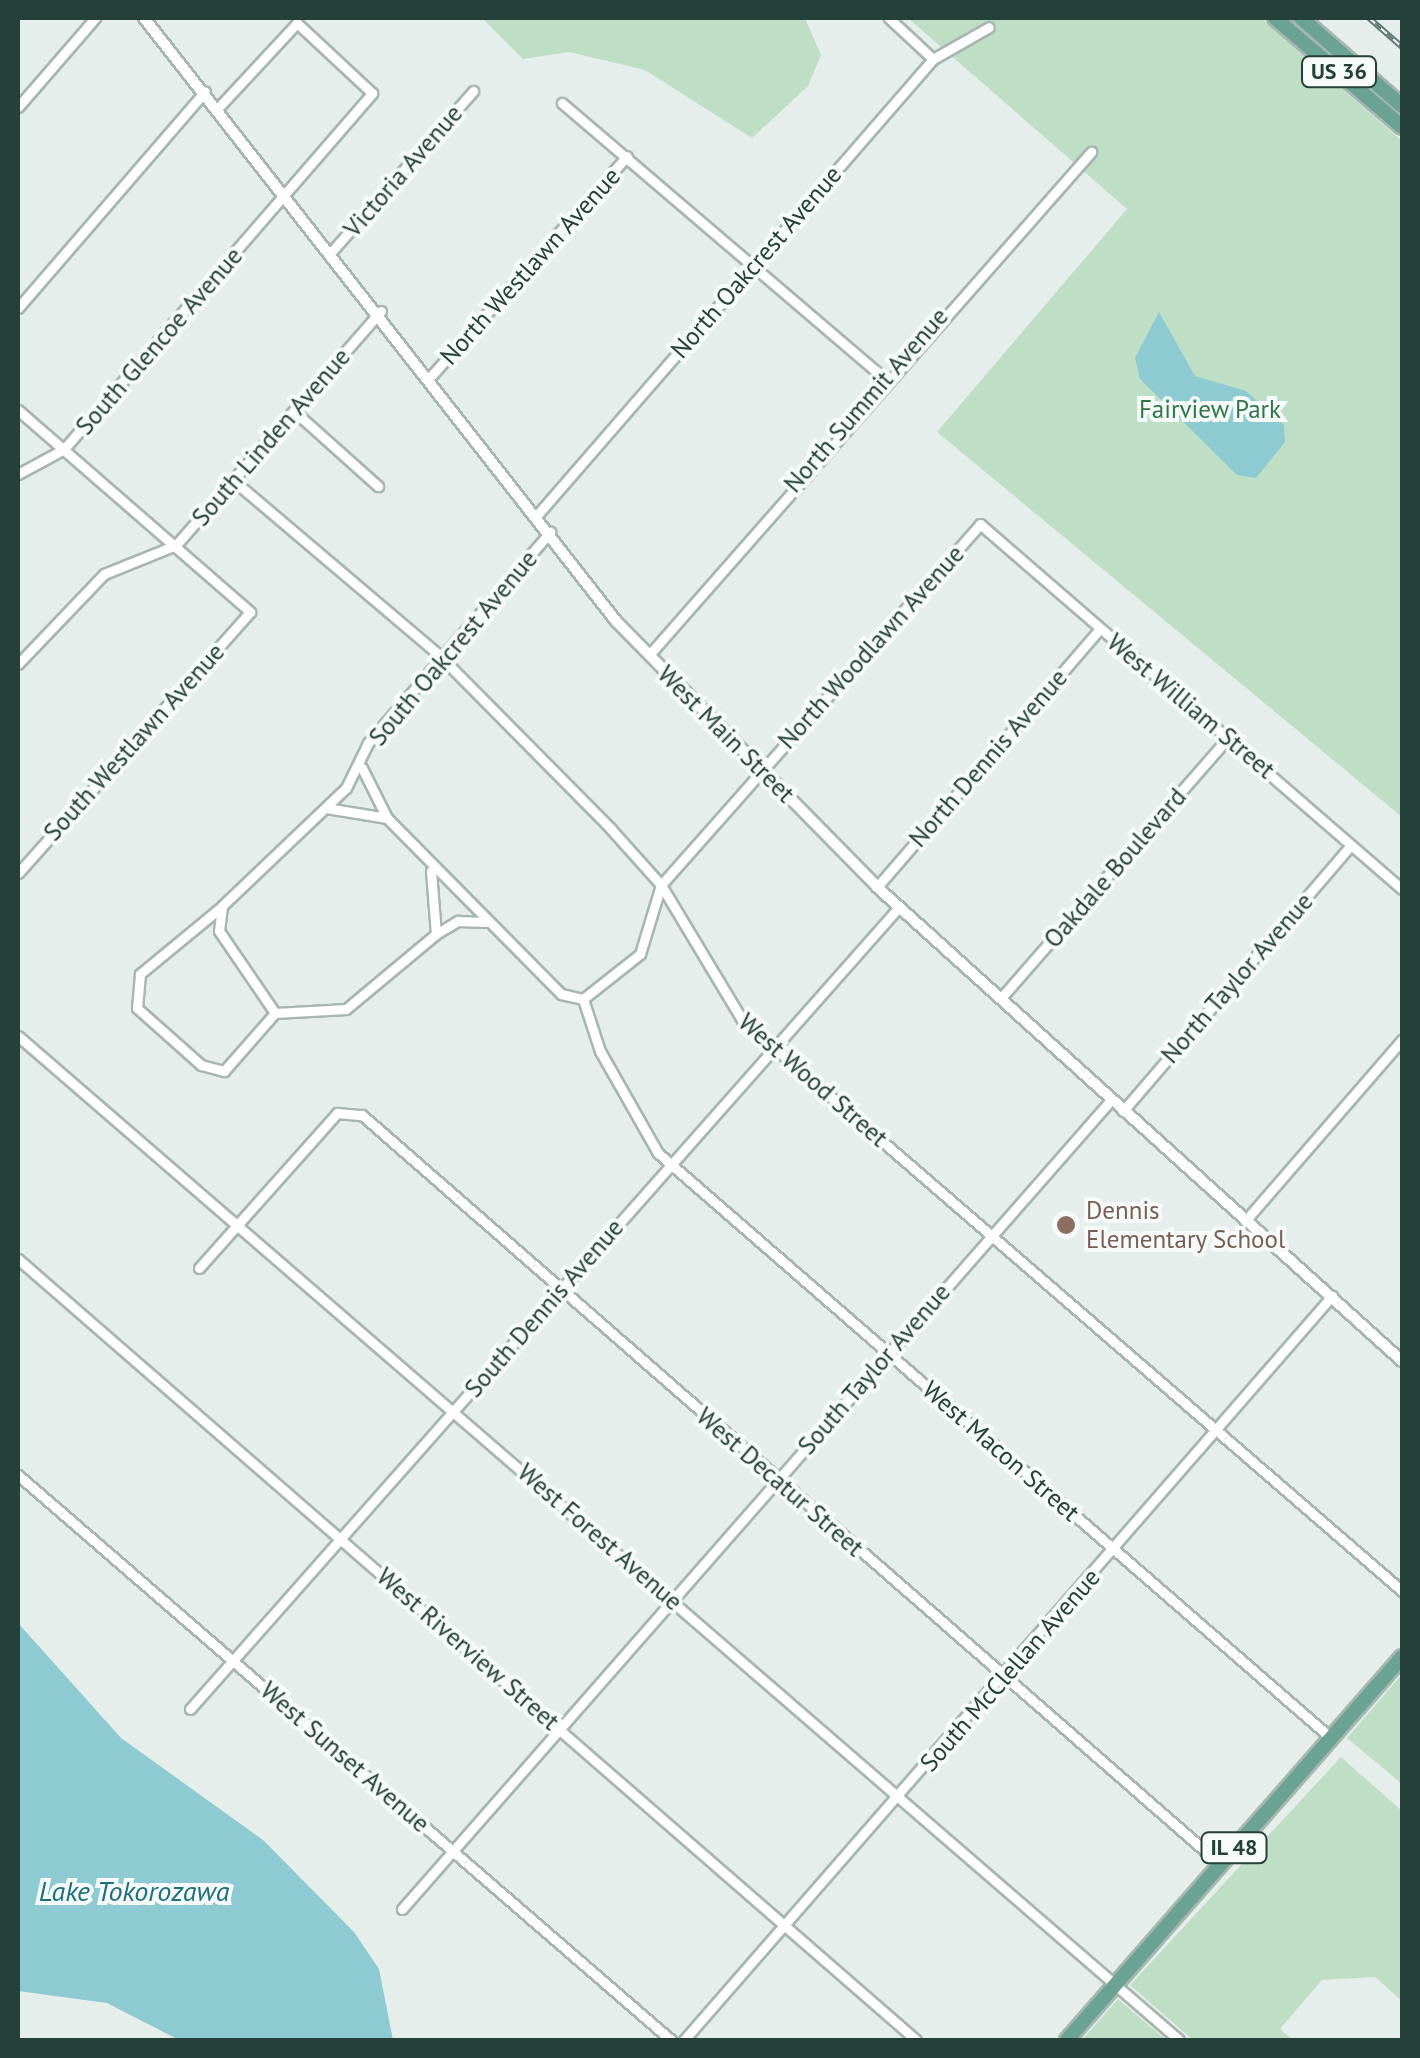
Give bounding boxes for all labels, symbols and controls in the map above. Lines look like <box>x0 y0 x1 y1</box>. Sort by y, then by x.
road number: US 36 <box>1299 55 1379 89</box>
street label: Victoria Avenue <box>337 98 469 244</box>
street label: North Oakcrest Avenue <box>664 159 848 365</box>
street label: North Westlawn Avenue <box>433 161 627 371</box>
street label: South Glencoe Avenue <box>69 241 249 441</box>
street label: North Summit Avenue <box>777 301 955 499</box>
street label: South Linden Avenue <box>185 342 357 532</box>
park label: Fairview Park <box>1139 394 1281 424</box>
street label: North Woodlawn Avenue <box>771 539 971 755</box>
street label: South Oakcrest Avenue <box>362 544 544 752</box>
street label: West William Street <box>1101 627 1281 785</box>
street label: South Westlawn Avenue <box>37 637 231 847</box>
street label: West Main Street <box>651 659 801 809</box>
street label: North Dennis Avenue <box>902 663 1074 853</box>
street label: Oakdale Boulevard <box>1038 782 1192 954</box>
street label: North Taylor Avenue <box>1154 886 1320 1070</box>
street label: West Wood Street <box>732 1007 894 1153</box>
place label: Dennis Elementary School <box>1086 1196 1286 1255</box>
street label: South Dennis Avenue <box>458 1212 630 1404</box>
marker: Dennis Elementary School <box>1055 1214 1077 1236</box>
street label: South Taylor Avenue <box>791 1277 957 1461</box>
street label: West Macon Street <box>916 1375 1086 1527</box>
street label: West Decatur Street <box>690 1401 870 1563</box>
street label: West Forest Avenue <box>511 1457 689 1617</box>
street label: West Riverview Street <box>370 1561 566 1737</box>
street label: South McClellan Avenue <box>913 1562 1107 1778</box>
street label: West Sunset Avenue <box>254 1675 436 1839</box>
road number: IL 48 <box>1199 1831 1269 1865</box>
water label: Lake Tokorozawa <box>38 1874 230 1908</box>

